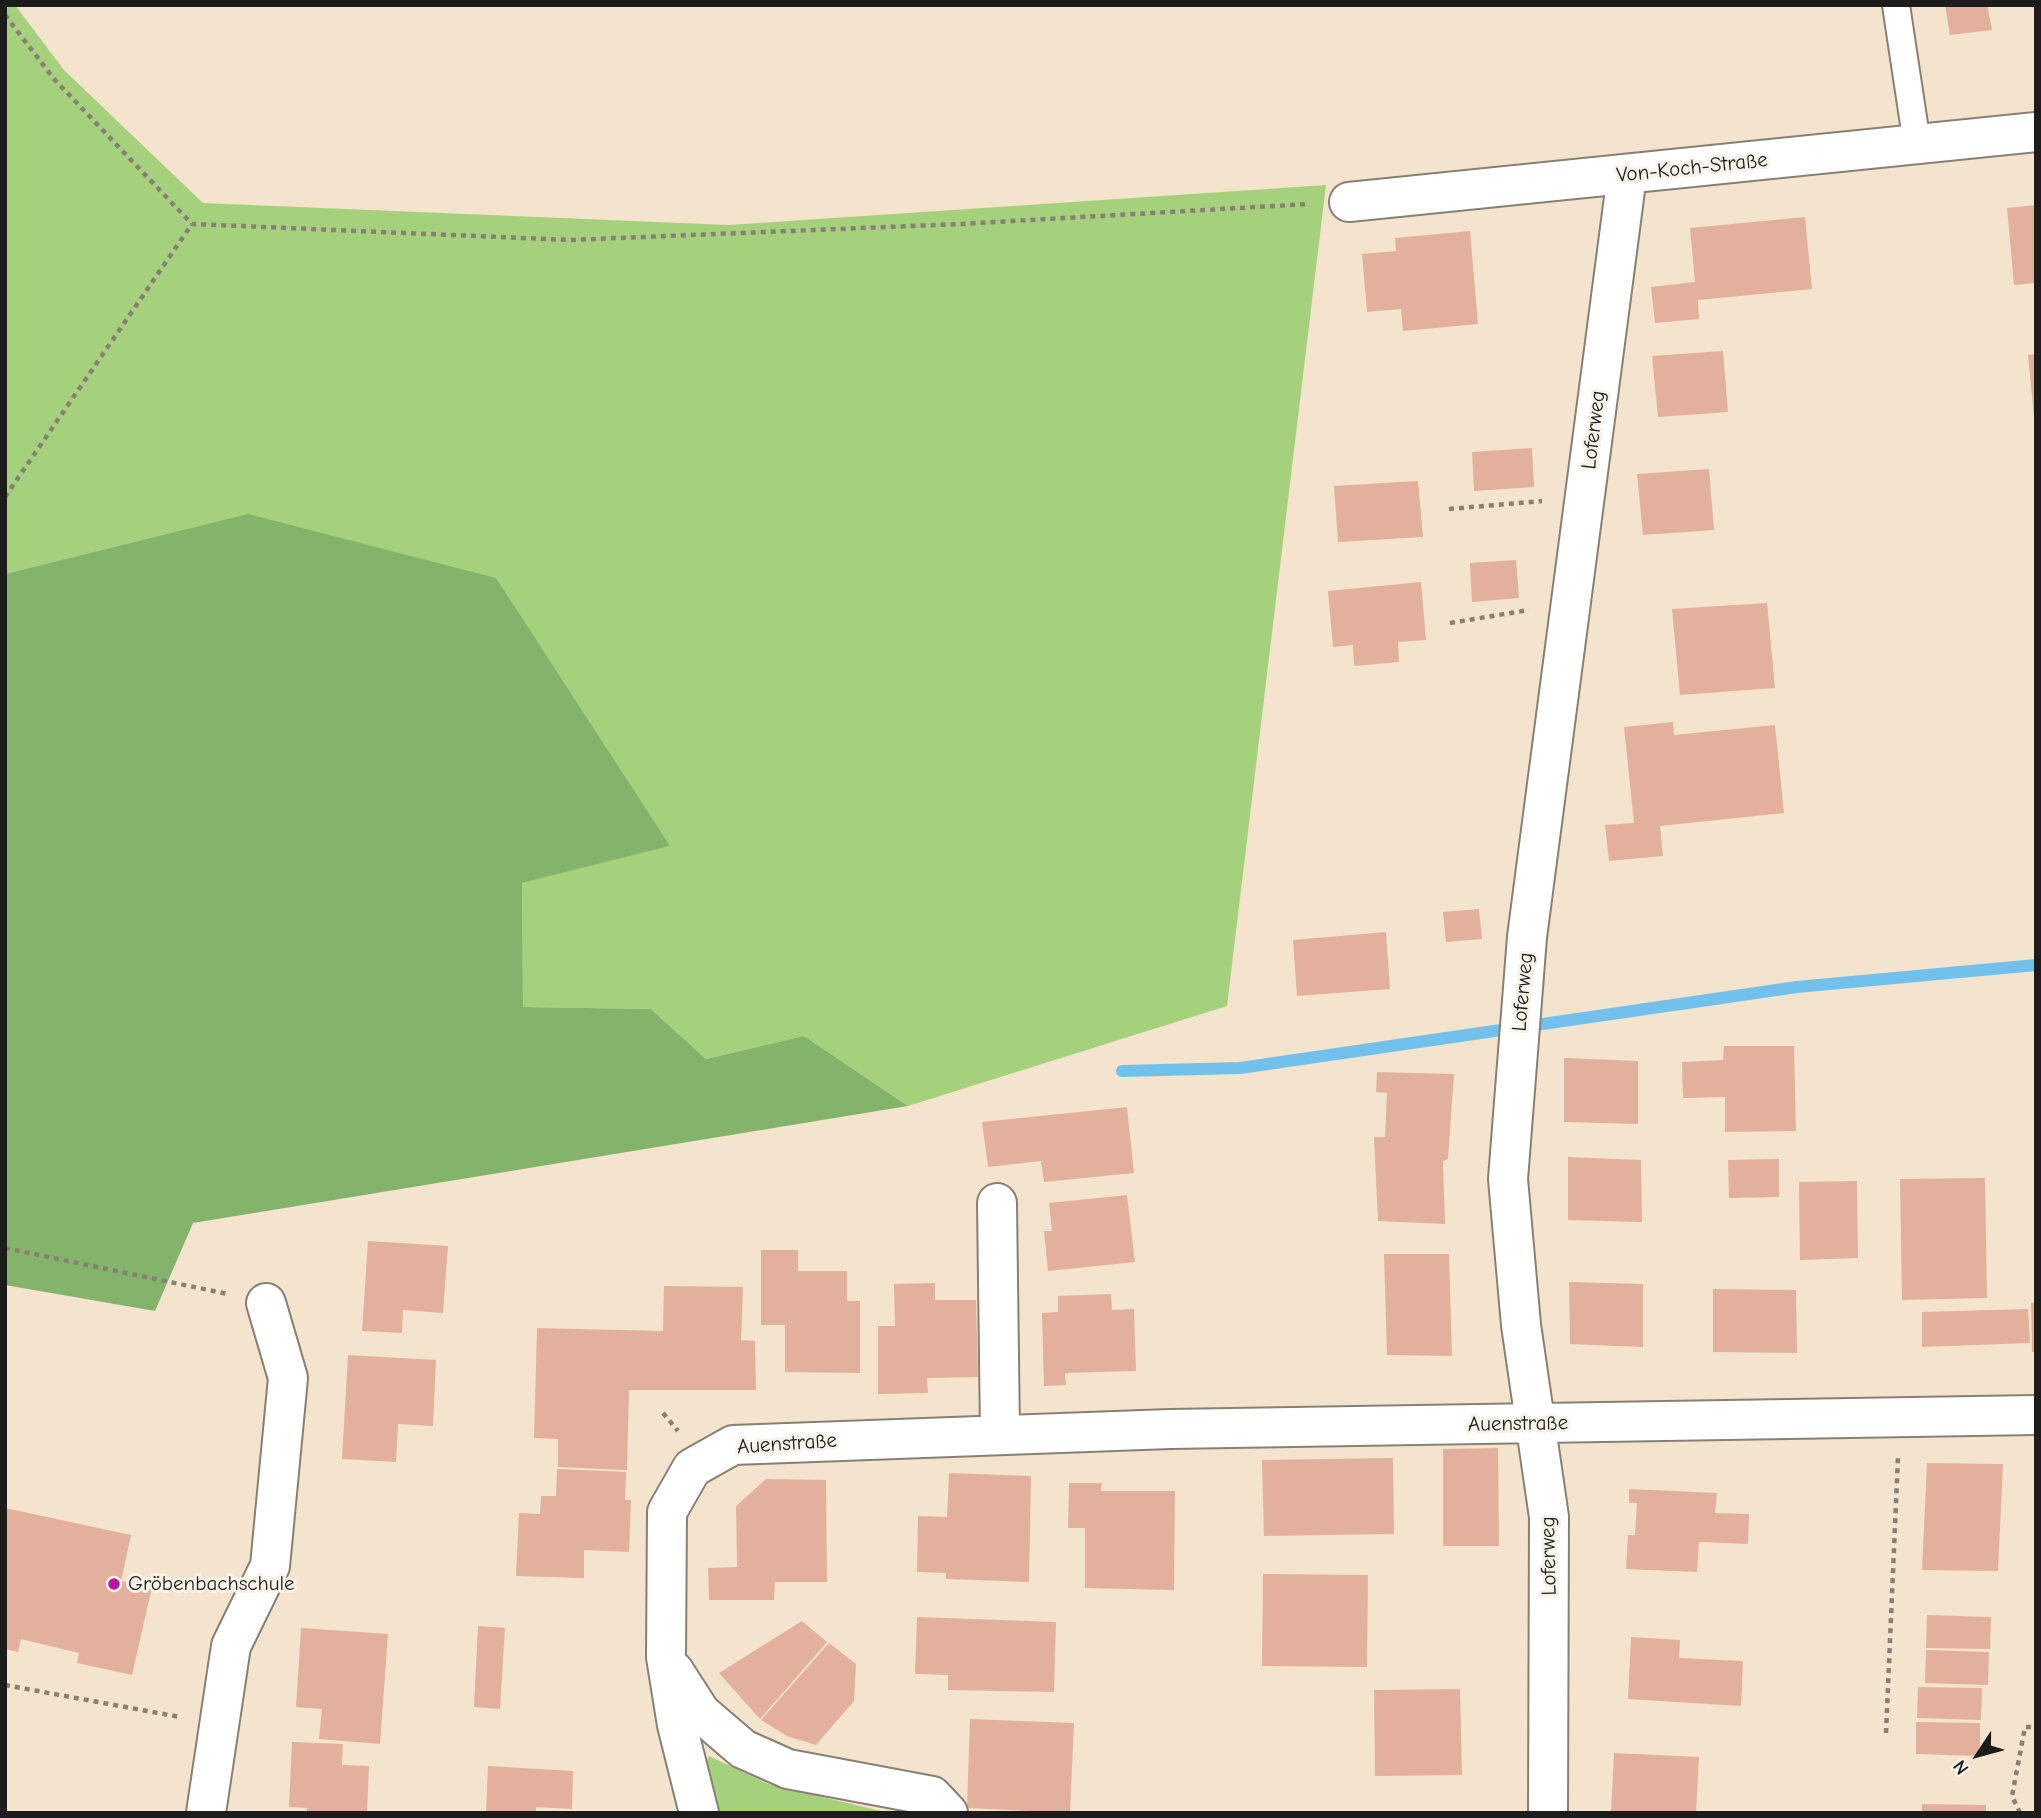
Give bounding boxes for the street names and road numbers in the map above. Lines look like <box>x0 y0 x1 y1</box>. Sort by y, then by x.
street label: Von-Koch-Straße <box>1615 148 1769 188</box>
street label: Loferweg <box>1577 389 1611 471</box>
street label: Loferweg <box>1507 951 1539 1033</box>
street label: Auenstraße <box>1468 1411 1568 1437</box>
street label: Auenstraße <box>736 1428 838 1460</box>
street label: Loferweg <box>1536 1516 1562 1596</box>

